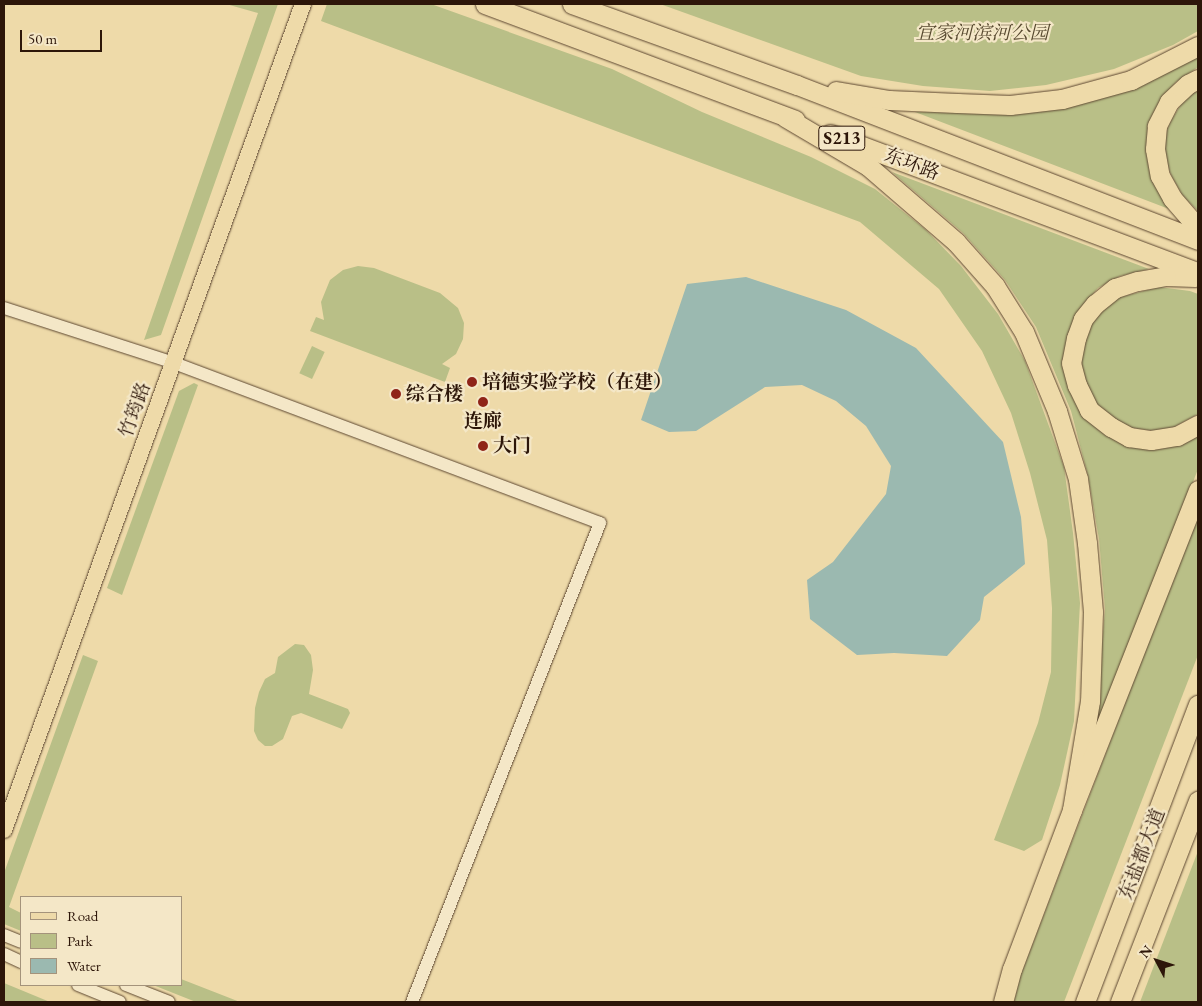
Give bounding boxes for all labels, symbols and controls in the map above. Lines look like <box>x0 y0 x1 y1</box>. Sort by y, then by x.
scale bar <box>22 20 105 52</box>
park label: 宜家河滨河公园 <box>916 22 1048 44</box>
text: 50 m <box>28 29 57 48</box>
road number: S213 <box>818 122 866 154</box>
street label: 东环路 <box>881 143 943 185</box>
place label: 培德实验学校（在建） <box>482 371 672 393</box>
marker: 培德实验学校（在建） <box>466 376 478 388</box>
street label: 竹筠路 <box>115 379 155 441</box>
place label: 综合楼 <box>406 383 463 405</box>
marker: 综合楼 <box>390 388 402 400</box>
marker: 连廊 <box>477 396 489 408</box>
place label: 连廊 <box>464 410 502 432</box>
place label: 大门 <box>493 435 531 457</box>
marker: 大门 <box>477 440 489 452</box>
street label: 东盐都大道 <box>1114 806 1170 902</box>
legend <box>20 896 182 986</box>
text: Road <box>67 906 98 925</box>
text: Park <box>67 931 93 950</box>
north arrow <box>1132 936 1182 986</box>
text: N <box>1135 941 1156 961</box>
text: Water <box>67 956 101 975</box>

